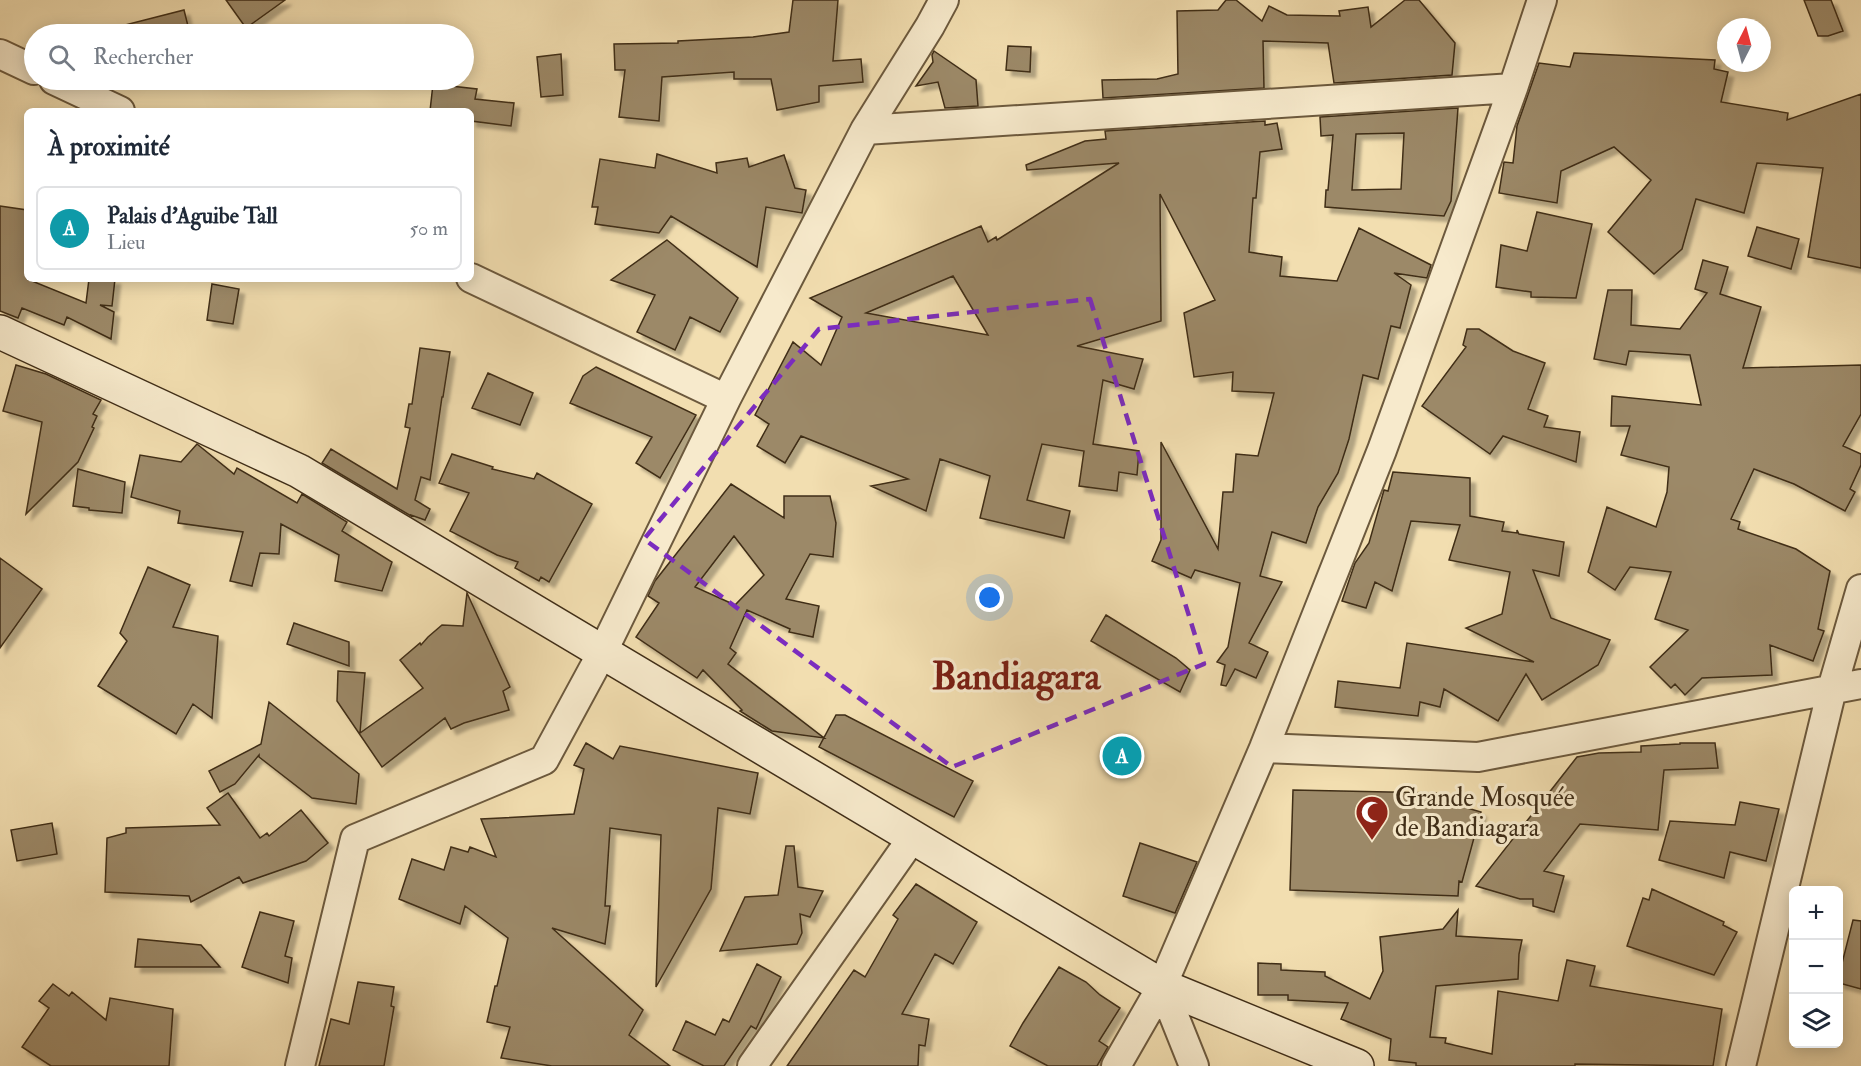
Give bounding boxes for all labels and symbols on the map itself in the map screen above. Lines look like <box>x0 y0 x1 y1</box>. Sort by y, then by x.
north arrow <box>1717 18 1771 72</box>
your location <box>975 583 1004 612</box>
district label: Bandiagara <box>932 653 1102 701</box>
pin: A <box>1102 734 1142 778</box>
place label: Grande Mosquée de Bandiagara <box>1395 782 1575 844</box>
mosque icon: Grande Mosquée de Bandiagara <box>1354 794 1390 841</box>

